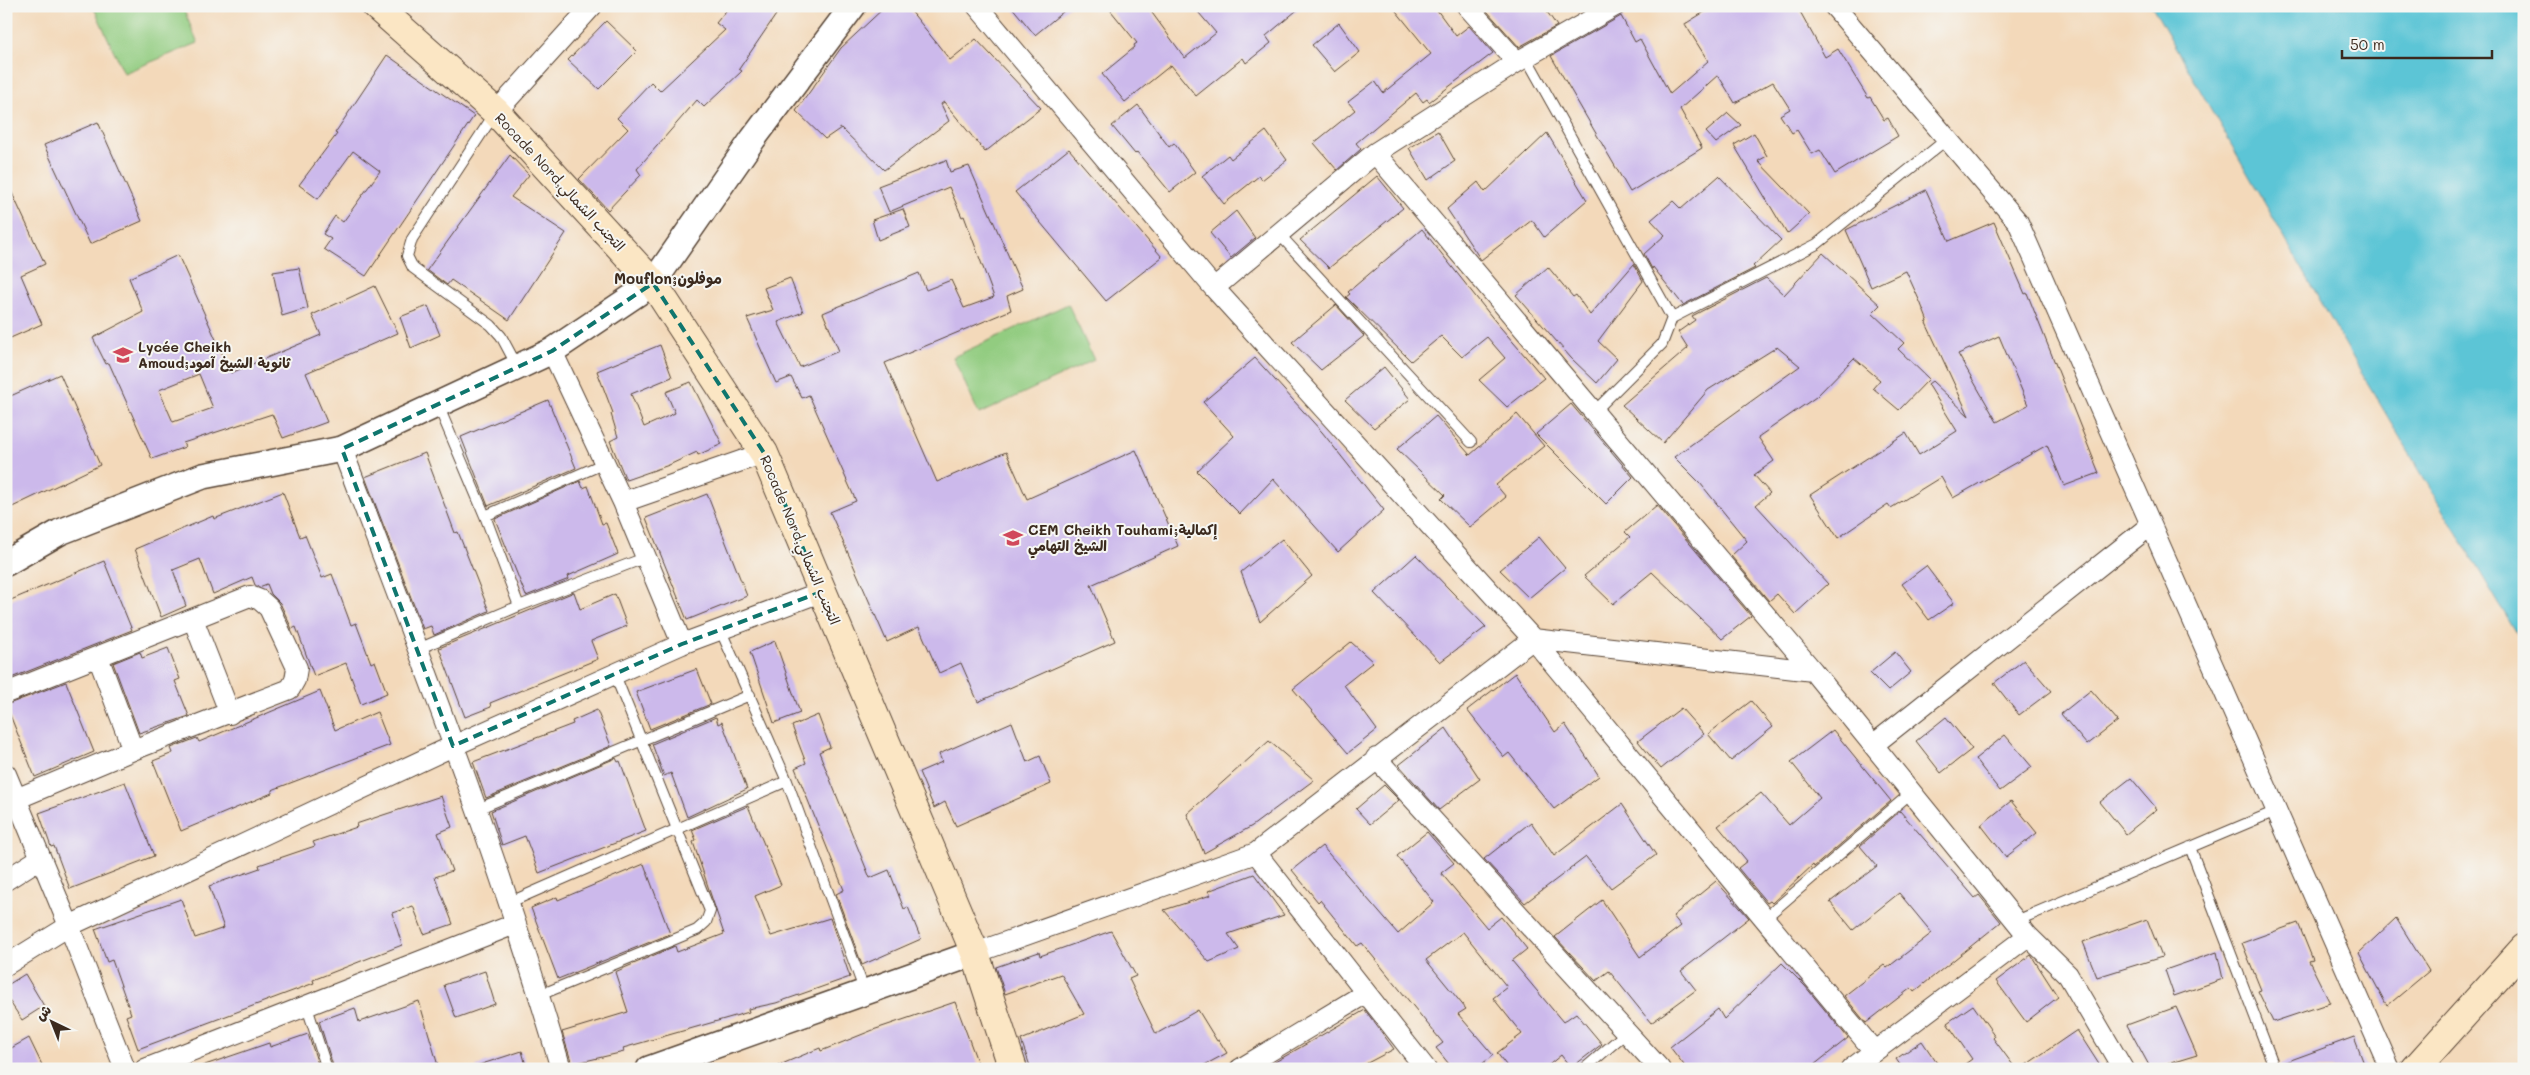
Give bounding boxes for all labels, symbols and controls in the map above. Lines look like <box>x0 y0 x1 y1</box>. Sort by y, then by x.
scale bar <box>2342 28 2492 60</box>
text: 50 m <box>2350 34 2385 54</box>
street label: Rocade Nord,التجنب الشمالي <box>488 108 630 258</box>
district label: Mouflon;موفلون <box>614 268 722 289</box>
place label: Lycée Cheikh Amoud;ثانوية الشيخ آمود <box>138 337 291 373</box>
school or university icon: Lycée Cheikh Amoud;ثانوية الشيخ آمود <box>112 344 134 366</box>
street label: Rocade Nord,التجنب الشمالي <box>752 452 845 629</box>
place label: CEM Cheikh Touhami;إكمالية الشيخ التهامي <box>1028 520 1218 559</box>
school or university icon: CEM Cheikh Touhami;إكمالية الشيخ التهامي <box>1002 527 1024 549</box>
north arrow <box>28 998 78 1048</box>
text: ش <box>31 1000 55 1024</box>

